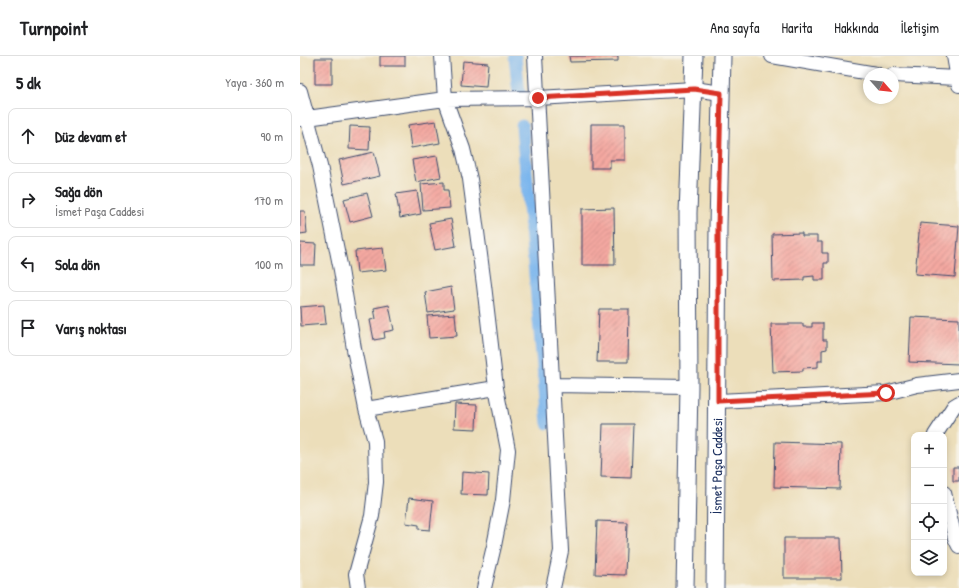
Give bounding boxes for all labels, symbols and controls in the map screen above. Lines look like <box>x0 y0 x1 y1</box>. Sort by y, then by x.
text: Turnpoint <box>20 15 88 41</box>
text: Ana sayfa <box>710 18 759 37</box>
text: Harita <box>781 18 812 37</box>
text: Hakkında <box>834 18 878 37</box>
text: İletişim <box>900 18 939 37</box>
north arrow <box>863 68 899 104</box>
text: 5 dk <box>16 71 41 94</box>
text: Yaya · 360 m <box>225 73 284 91</box>
route end <box>529 89 547 107</box>
icon: ahead <box>17 125 39 147</box>
text: Düz devam et <box>55 126 126 147</box>
text: 90 m <box>261 127 283 145</box>
text: Sağa dön <box>55 181 102 202</box>
icon: right <box>17 189 39 211</box>
text: 170 m <box>254 191 283 209</box>
text: İsmet Paşa Caddesi <box>55 202 144 220</box>
icon: left <box>17 253 39 275</box>
text: Sola dön <box>55 254 100 275</box>
text: 100 m <box>255 255 283 273</box>
icon: arrive <box>17 317 39 339</box>
text: Varış noktası <box>55 318 127 339</box>
route start <box>877 384 895 402</box>
street label: İsmet Paşa Caddesi <box>706 418 726 514</box>
map controls <box>911 432 947 576</box>
button: + <box>911 432 947 468</box>
button: − <box>911 468 947 504</box>
button: locate <box>911 504 947 540</box>
button: layers <box>911 540 947 576</box>

